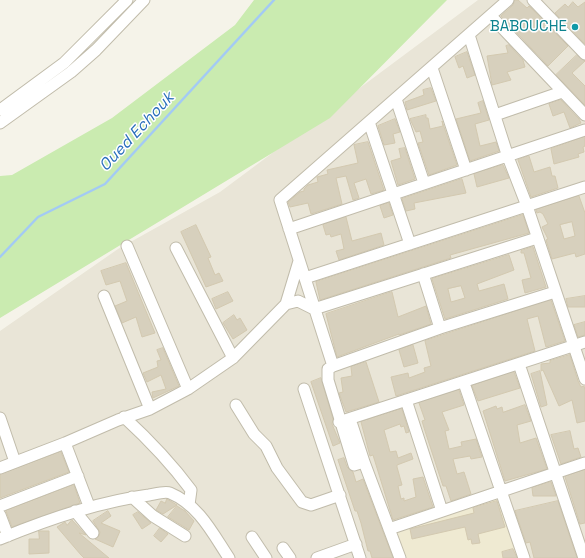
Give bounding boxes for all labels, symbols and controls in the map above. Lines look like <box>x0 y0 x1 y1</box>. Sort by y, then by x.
place label: BABOUCHE <box>490 18 567 36</box>
marker: BABOUCHE <box>570 22 580 32</box>
water label: Oued Echouk <box>96 88 178 176</box>

